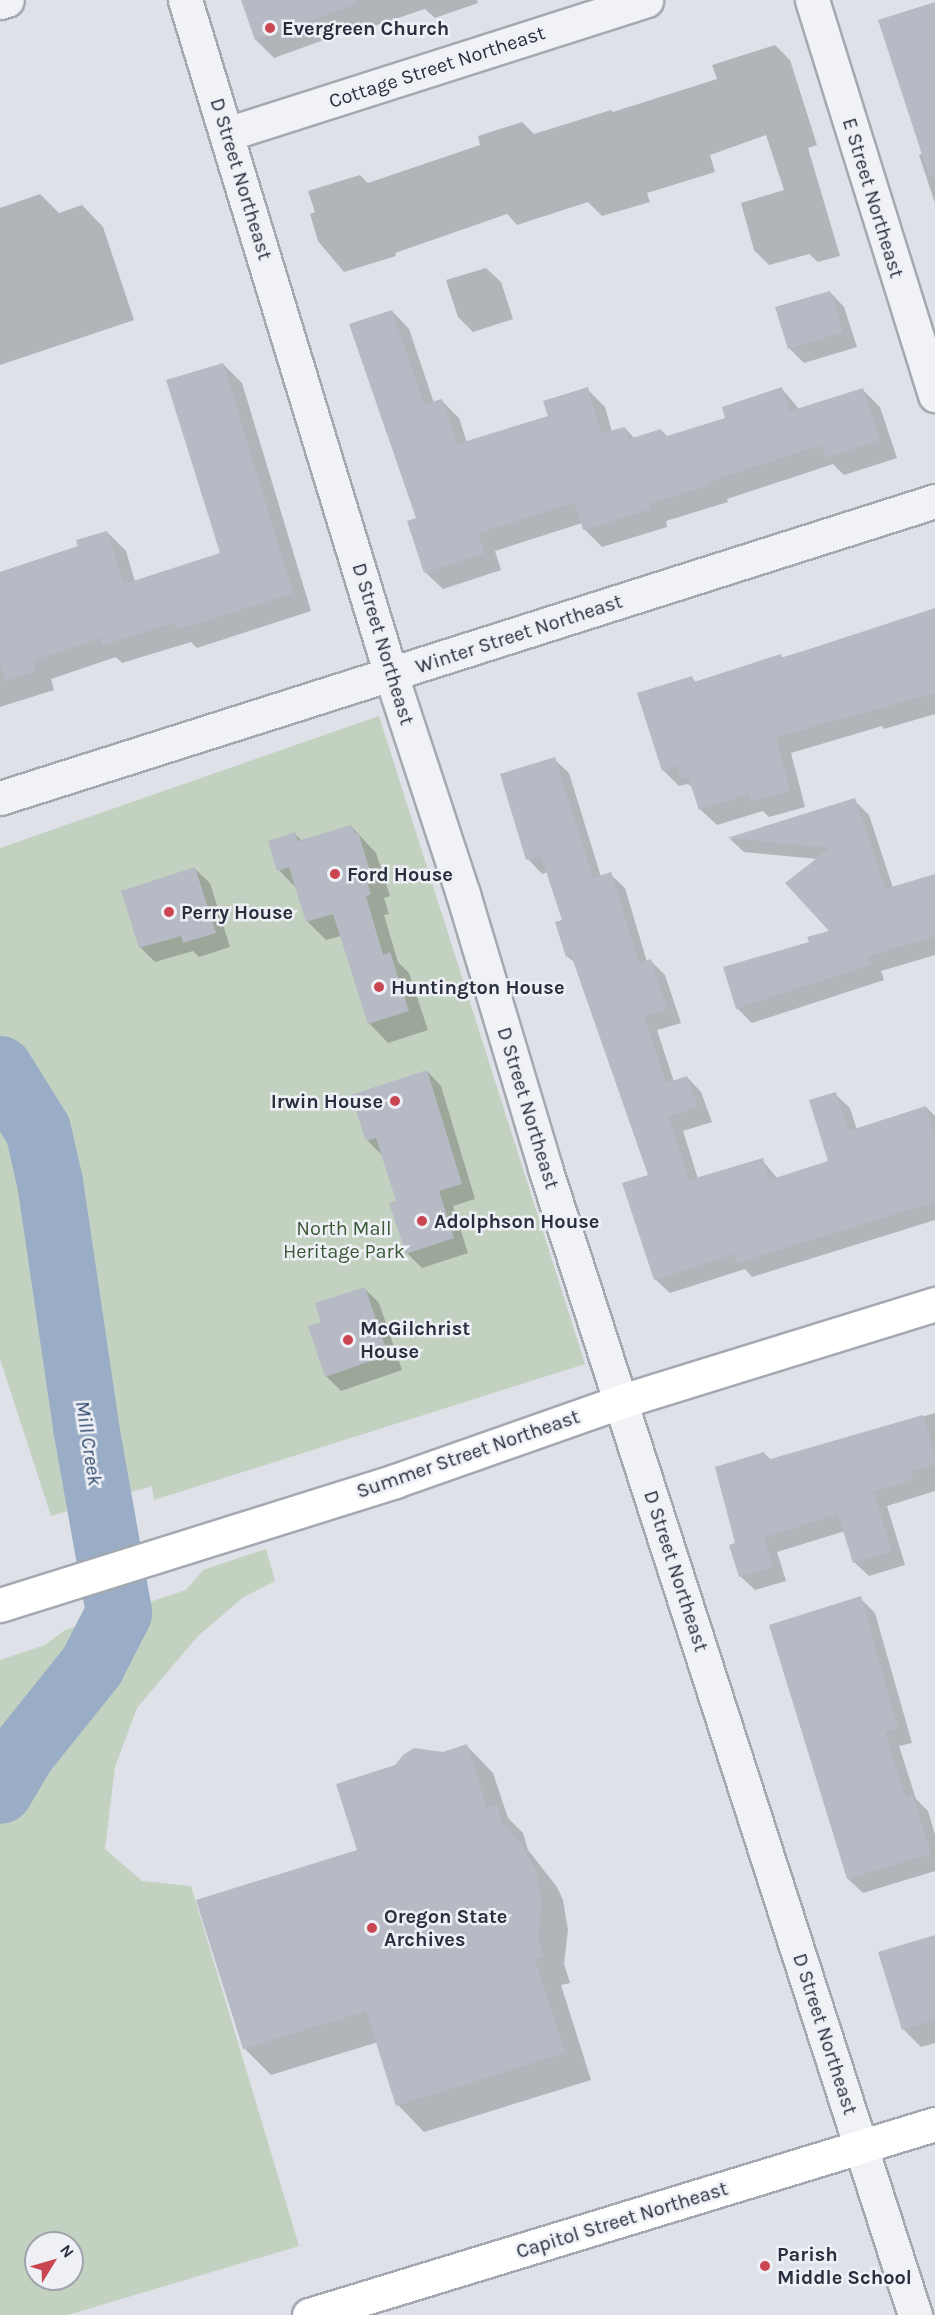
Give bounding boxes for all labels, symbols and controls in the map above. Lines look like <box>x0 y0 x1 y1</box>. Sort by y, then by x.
place label: Evergreen Church <box>282 16 449 40</box>
marker: Evergreen Church <box>263 21 277 35</box>
street label: Cottage Street Northeast <box>326 21 548 113</box>
street label: D Street Northeast <box>205 95 277 263</box>
street label: E Street Northeast <box>837 115 909 281</box>
street label: D Street Northeast <box>347 560 419 728</box>
street label: Winter Street Northeast <box>413 589 625 679</box>
place label: Ford House <box>347 862 453 886</box>
marker: Ford House <box>328 867 342 881</box>
place label: Perry House <box>181 900 293 924</box>
marker: Perry House <box>162 905 176 919</box>
place label: Huntington House <box>391 975 565 999</box>
marker: Huntington House <box>372 980 386 994</box>
street label: D Street Northeast <box>492 1024 564 1192</box>
place label: Irwin House <box>271 1089 383 1113</box>
marker: Irwin House <box>388 1094 402 1108</box>
place label: Adolphson House <box>434 1209 599 1233</box>
marker: Adolphson House <box>415 1214 429 1228</box>
park label: North Mall Heritage Park <box>283 1216 405 1263</box>
place label: McGilchrist House <box>360 1316 470 1363</box>
marker: McGilchrist House <box>341 1333 355 1347</box>
water label: Mill Creek <box>70 1399 108 1487</box>
street label: Summer Street Northeast <box>353 1405 583 1503</box>
street label: D Street Northeast <box>639 1487 713 1655</box>
place label: Oregon State Archives <box>384 1904 507 1951</box>
marker: Oregon State Archives <box>365 1921 379 1935</box>
street label: D Street Northeast <box>788 1950 862 2118</box>
street label: Capitol Street Northeast <box>513 2176 731 2264</box>
north arrow <box>24 2231 84 2291</box>
text: N <box>56 2241 78 2261</box>
place label: Parish Middle School <box>777 2242 912 2289</box>
marker: Parish Middle School <box>758 2259 772 2273</box>

